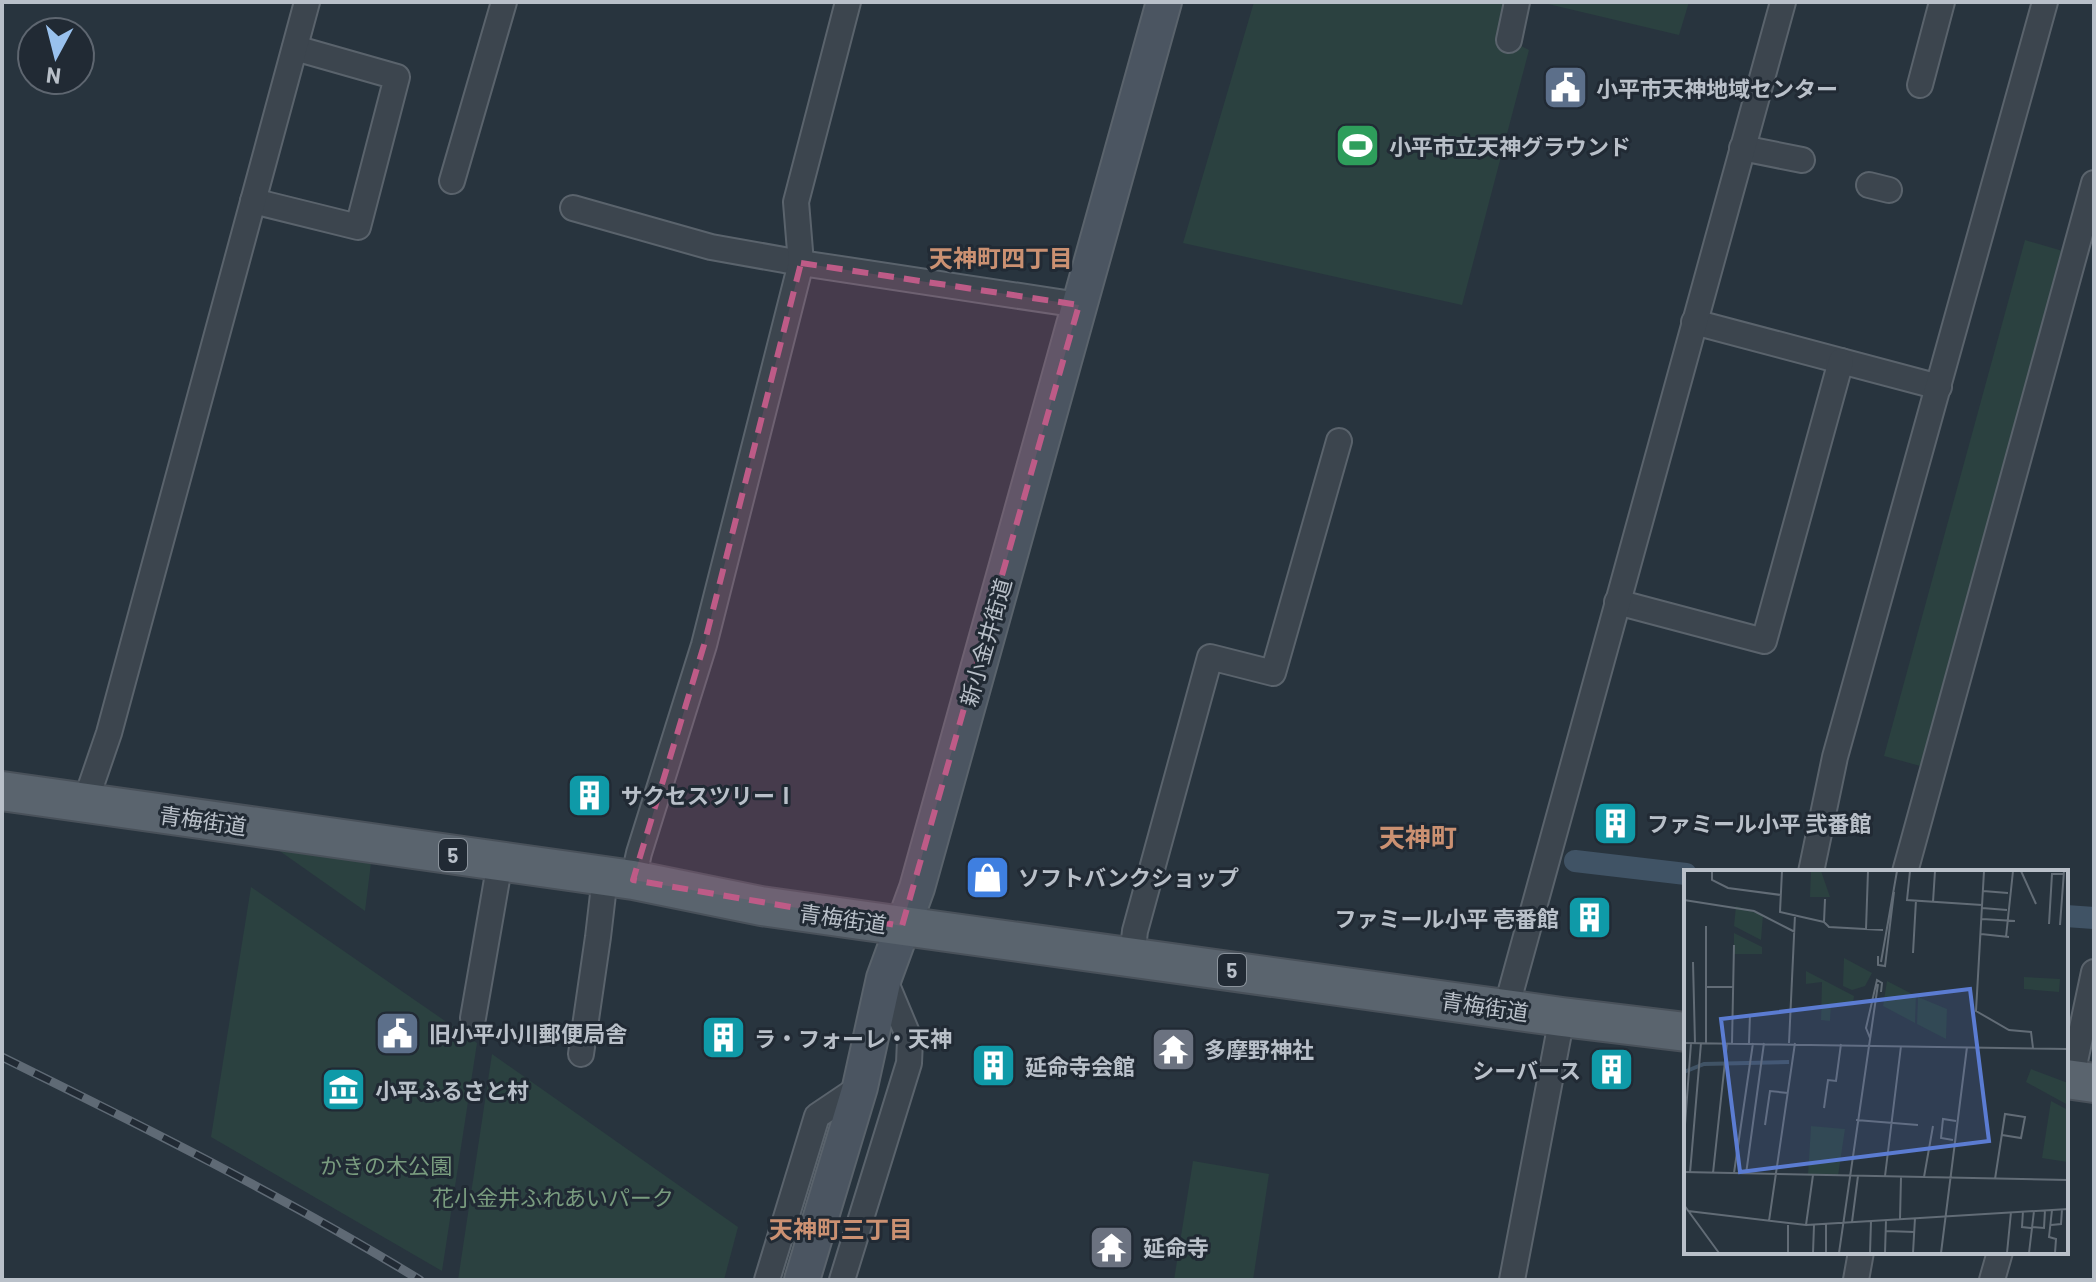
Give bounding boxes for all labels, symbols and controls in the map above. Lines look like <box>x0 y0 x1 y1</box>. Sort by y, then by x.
north arrow <box>16 16 96 96</box>
text: N <box>45 63 62 91</box>
public building icon: 小平市天神地域センター <box>1541 64 1589 112</box>
place label: 小平市天神地域センター <box>1596 75 1838 101</box>
sports icon: 小平市立天神グラウンド <box>1334 122 1382 170</box>
place label: 小平市立天神グラウンド <box>1389 133 1631 159</box>
district label: 天神町四丁目 <box>929 243 1073 272</box>
street label: 新小金井街道 <box>954 575 1016 709</box>
building icon: サクセスツリーⅠ <box>566 771 614 819</box>
place label: サクセスツリーⅠ <box>621 782 797 808</box>
building icon: ファミール小平 弐番館 <box>1592 799 1640 847</box>
street label: 青梅街道 <box>158 801 248 839</box>
place label: ファミール小平 弐番館 <box>1647 810 1871 836</box>
district label: 天神町 <box>1379 821 1457 852</box>
road number: 5 <box>439 839 467 871</box>
shop icon: ソフトバンクショップ <box>963 853 1011 901</box>
place label: ソフトバンクショップ <box>1018 864 1239 890</box>
inset map <box>1684 870 2068 1254</box>
building icon: ファミール小平 壱番館 <box>1566 894 1614 942</box>
street label: 青梅街道 <box>798 899 888 937</box>
place label: ファミール小平 壱番館 <box>1335 905 1559 931</box>
road number: 5 <box>1218 954 1246 986</box>
street label: 青梅街道 <box>1440 987 1530 1025</box>
public building icon: 旧小平小川郵便局舎 <box>374 1009 422 1057</box>
building icon: ラ・フォーレ・天神 <box>699 1014 747 1062</box>
place label: 旧小平小川郵便局舎 <box>429 1020 627 1046</box>
place label: ラ・フォーレ・天神 <box>754 1025 952 1051</box>
temple icon: 多摩野神社 <box>1149 1025 1197 1073</box>
place label: 多摩野神社 <box>1204 1036 1314 1062</box>
building icon: 延命寺会館 <box>970 1042 1018 1090</box>
building icon: シーバース <box>1588 1046 1636 1094</box>
place label: 延命寺会館 <box>1025 1053 1135 1079</box>
place label: シーバース <box>1472 1057 1581 1083</box>
museum icon: 小平ふるさと村 <box>320 1066 368 1114</box>
place label: 小平ふるさと村 <box>375 1077 529 1103</box>
park label: かきの木公園 <box>320 1152 452 1178</box>
park label: 花小金井ふれあいパーク <box>432 1184 674 1210</box>
district label: 天神町三丁目 <box>769 1214 913 1243</box>
temple icon: 延命寺 <box>1088 1223 1136 1271</box>
place label: 延命寺 <box>1143 1234 1209 1260</box>

